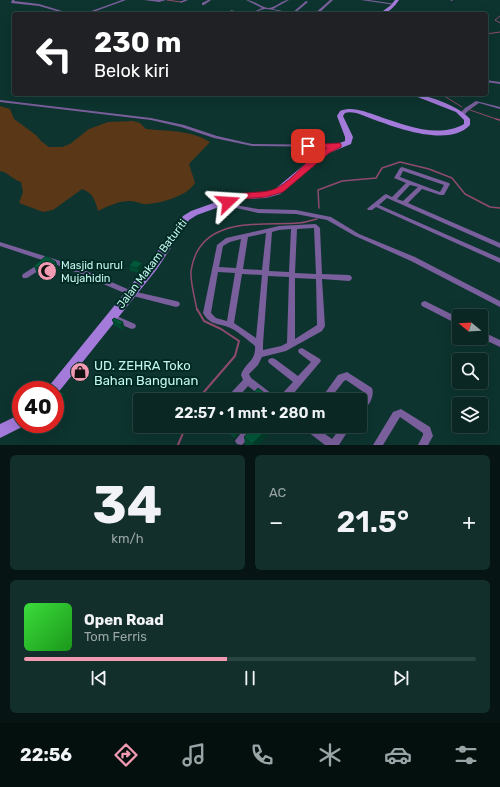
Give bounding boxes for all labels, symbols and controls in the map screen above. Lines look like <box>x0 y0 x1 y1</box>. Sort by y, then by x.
text: 230 m <box>94 26 181 59</box>
icon: left <box>28 28 80 80</box>
text: Belok kiri <box>94 60 169 82</box>
pin <box>291 129 325 163</box>
icon: arrive <box>297 135 319 157</box>
position arrow <box>207 181 249 223</box>
street label: Jalan Makam Baturiti <box>114 217 190 311</box>
place label: Masjid nurul Mujahidin <box>61 259 123 285</box>
mosque icon: Masjid nurul Mujahidin <box>36 260 58 282</box>
north arrow <box>452 309 488 345</box>
map controls <box>452 309 488 433</box>
button: search <box>452 353 488 389</box>
place label: UD. ZEHRA Toko Bahan Bangunan <box>94 358 198 389</box>
shop icon: UD. ZEHRA Toko Bahan Bangunan <box>69 361 91 383</box>
speed limit sign: 40 <box>12 381 64 433</box>
button: layers <box>452 397 488 433</box>
text: 22:57 · 1 mnt · 280 m <box>174 404 326 422</box>
text: 34 <box>93 474 162 536</box>
text: AC <box>269 485 286 500</box>
text: 21.5° <box>336 504 409 540</box>
text: − <box>269 509 283 536</box>
text: + <box>462 509 476 536</box>
text: km/h <box>111 531 144 546</box>
text: Open Road <box>84 611 164 629</box>
text: Tom Ferris <box>84 629 147 644</box>
icon: previous <box>88 667 110 689</box>
icon: pause <box>239 667 261 689</box>
icon: next <box>390 667 412 689</box>
icon: directions <box>112 741 140 769</box>
icon: music <box>180 741 208 769</box>
icon: phone <box>248 741 276 769</box>
icon: climate <box>316 741 344 769</box>
icon: car <box>384 741 412 769</box>
icon: filters <box>452 741 480 769</box>
text: 22:56 <box>20 744 72 766</box>

